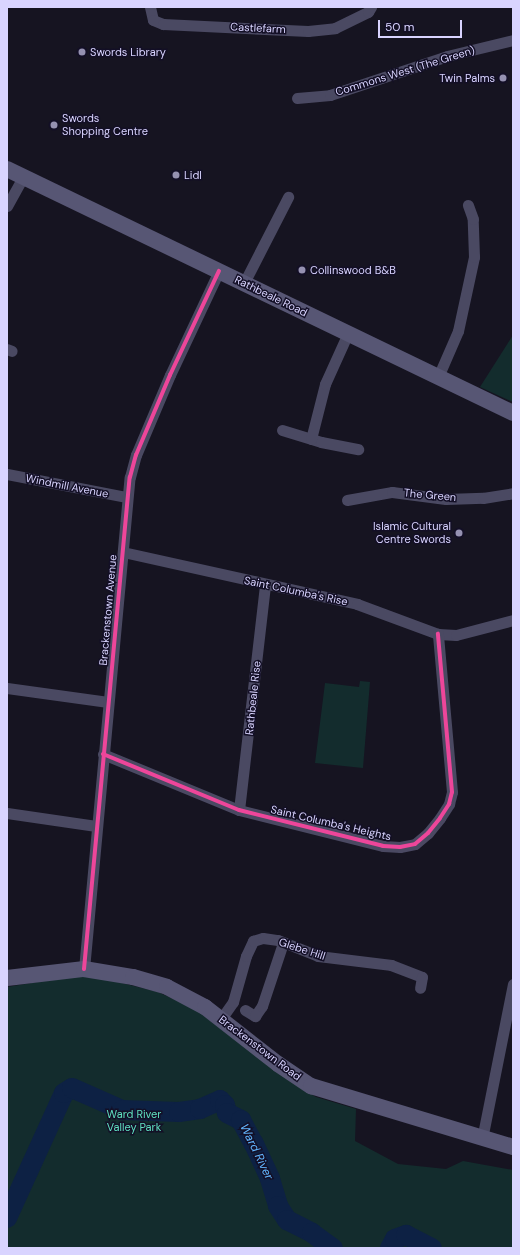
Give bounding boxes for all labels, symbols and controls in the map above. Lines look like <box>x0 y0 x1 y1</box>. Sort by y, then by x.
scale bar <box>380 12 464 38</box>
text: 50 m <box>385 19 414 35</box>
street label: Castlefarm <box>230 20 286 36</box>
street label: Commons West (The Green) <box>334 43 476 99</box>
place label: Swords Library <box>90 45 166 59</box>
marker: Swords Library <box>77 47 87 57</box>
place label: Twin Palms <box>439 71 495 85</box>
marker: Twin Palms <box>498 73 508 83</box>
place label: Swords Shopping Centre <box>62 112 148 138</box>
marker: Swords Shopping Centre <box>49 120 59 130</box>
place label: Lidl <box>184 168 202 182</box>
marker: Lidl <box>171 170 181 180</box>
place label: Collinswood B&B <box>310 263 396 277</box>
marker: Collinswood B&B <box>297 265 307 275</box>
street label: Rathbeale Road <box>233 273 309 319</box>
street label: Windmill Avenue <box>24 471 110 501</box>
street label: The Green <box>403 486 457 504</box>
place label: Islamic Cultural Centre Swords <box>373 520 451 546</box>
marker: Islamic Cultural Centre Swords <box>454 528 464 538</box>
street label: Brackenstown Avenue <box>97 554 119 666</box>
street label: Saint Columba's Rise <box>243 574 349 608</box>
street label: Rathbeale Rise <box>243 660 263 736</box>
street label: Saint Columba's Heights <box>269 803 393 843</box>
street label: Glebe Hill <box>277 935 327 963</box>
street label: Brackenstown Road <box>216 1013 304 1083</box>
park label: Ward River Valley Park <box>107 1108 161 1134</box>
water label: Ward River <box>236 1122 276 1182</box>

